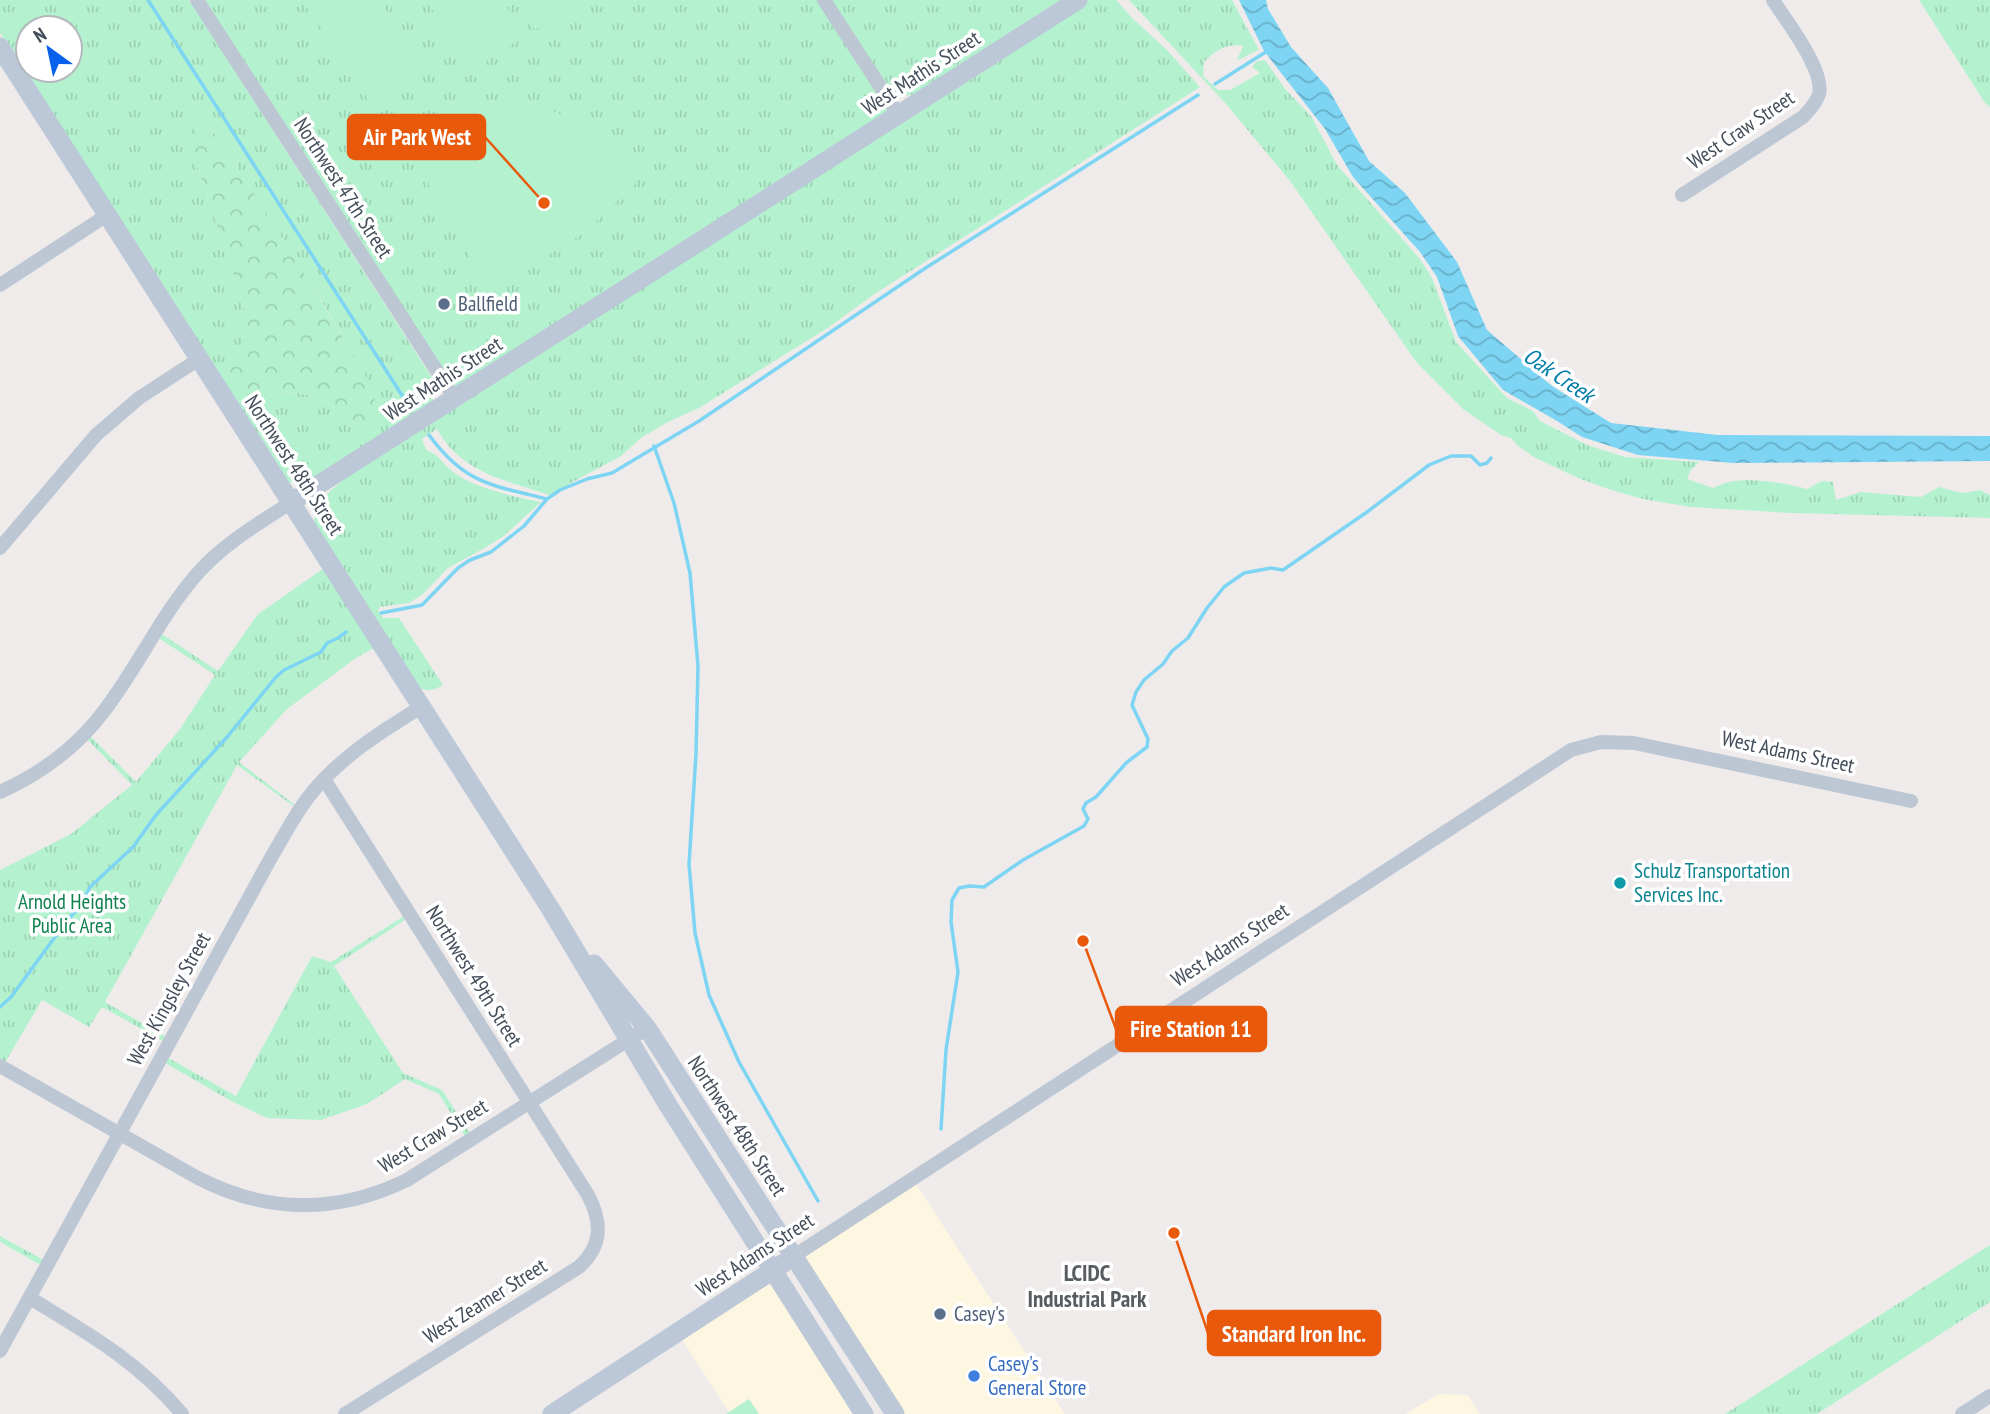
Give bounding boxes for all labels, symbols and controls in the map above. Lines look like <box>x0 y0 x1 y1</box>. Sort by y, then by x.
north arrow <box>14 14 84 84</box>
text: N <box>29 22 51 48</box>
street label: West Mathis Street <box>856 24 985 121</box>
street label: West Craw Street <box>1682 84 1799 175</box>
street label: Northwest 47th Street <box>288 113 399 263</box>
callout: Air Park West <box>348 115 485 159</box>
text: Air Park West <box>362 122 471 151</box>
place label: Ballfield <box>458 290 518 317</box>
marker: Ballfield <box>436 296 452 312</box>
street label: West Mathis Street <box>378 330 507 427</box>
water label: Oak Creek <box>1518 340 1603 411</box>
street label: Northwest 48th Street <box>239 390 350 540</box>
street label: West Adams Street <box>1719 724 1857 779</box>
place label: Schulz Transportation Services Inc. <box>1634 857 1790 908</box>
marker: Schulz Transportation Services Inc. <box>1612 875 1628 891</box>
park label: Arnold Heights Public Area <box>18 888 126 939</box>
street label: West Adams Street <box>1166 896 1294 993</box>
street label: Northwest 49th Street <box>420 900 529 1052</box>
street label: West Kingsley Street <box>121 927 216 1070</box>
callout: Fire Station 11 <box>1116 1007 1266 1051</box>
text: Fire Station 11 <box>1130 1014 1252 1043</box>
street label: Northwest 48th Street <box>682 1051 793 1201</box>
street label: West Craw Street <box>373 1092 493 1179</box>
street label: West Adams Street <box>691 1206 819 1303</box>
street label: West Zeamer Street <box>418 1252 552 1349</box>
district label: LCIDC Industrial Park <box>1028 1258 1147 1313</box>
place label: Casey's <box>954 1300 1005 1327</box>
marker: Casey's <box>932 1306 948 1322</box>
callout: Standard Iron Inc. <box>1208 1311 1380 1355</box>
text: Standard Iron Inc. <box>1222 1319 1366 1348</box>
place label: Casey's General Store <box>988 1350 1087 1401</box>
marker: Casey's General Store <box>966 1368 982 1384</box>

